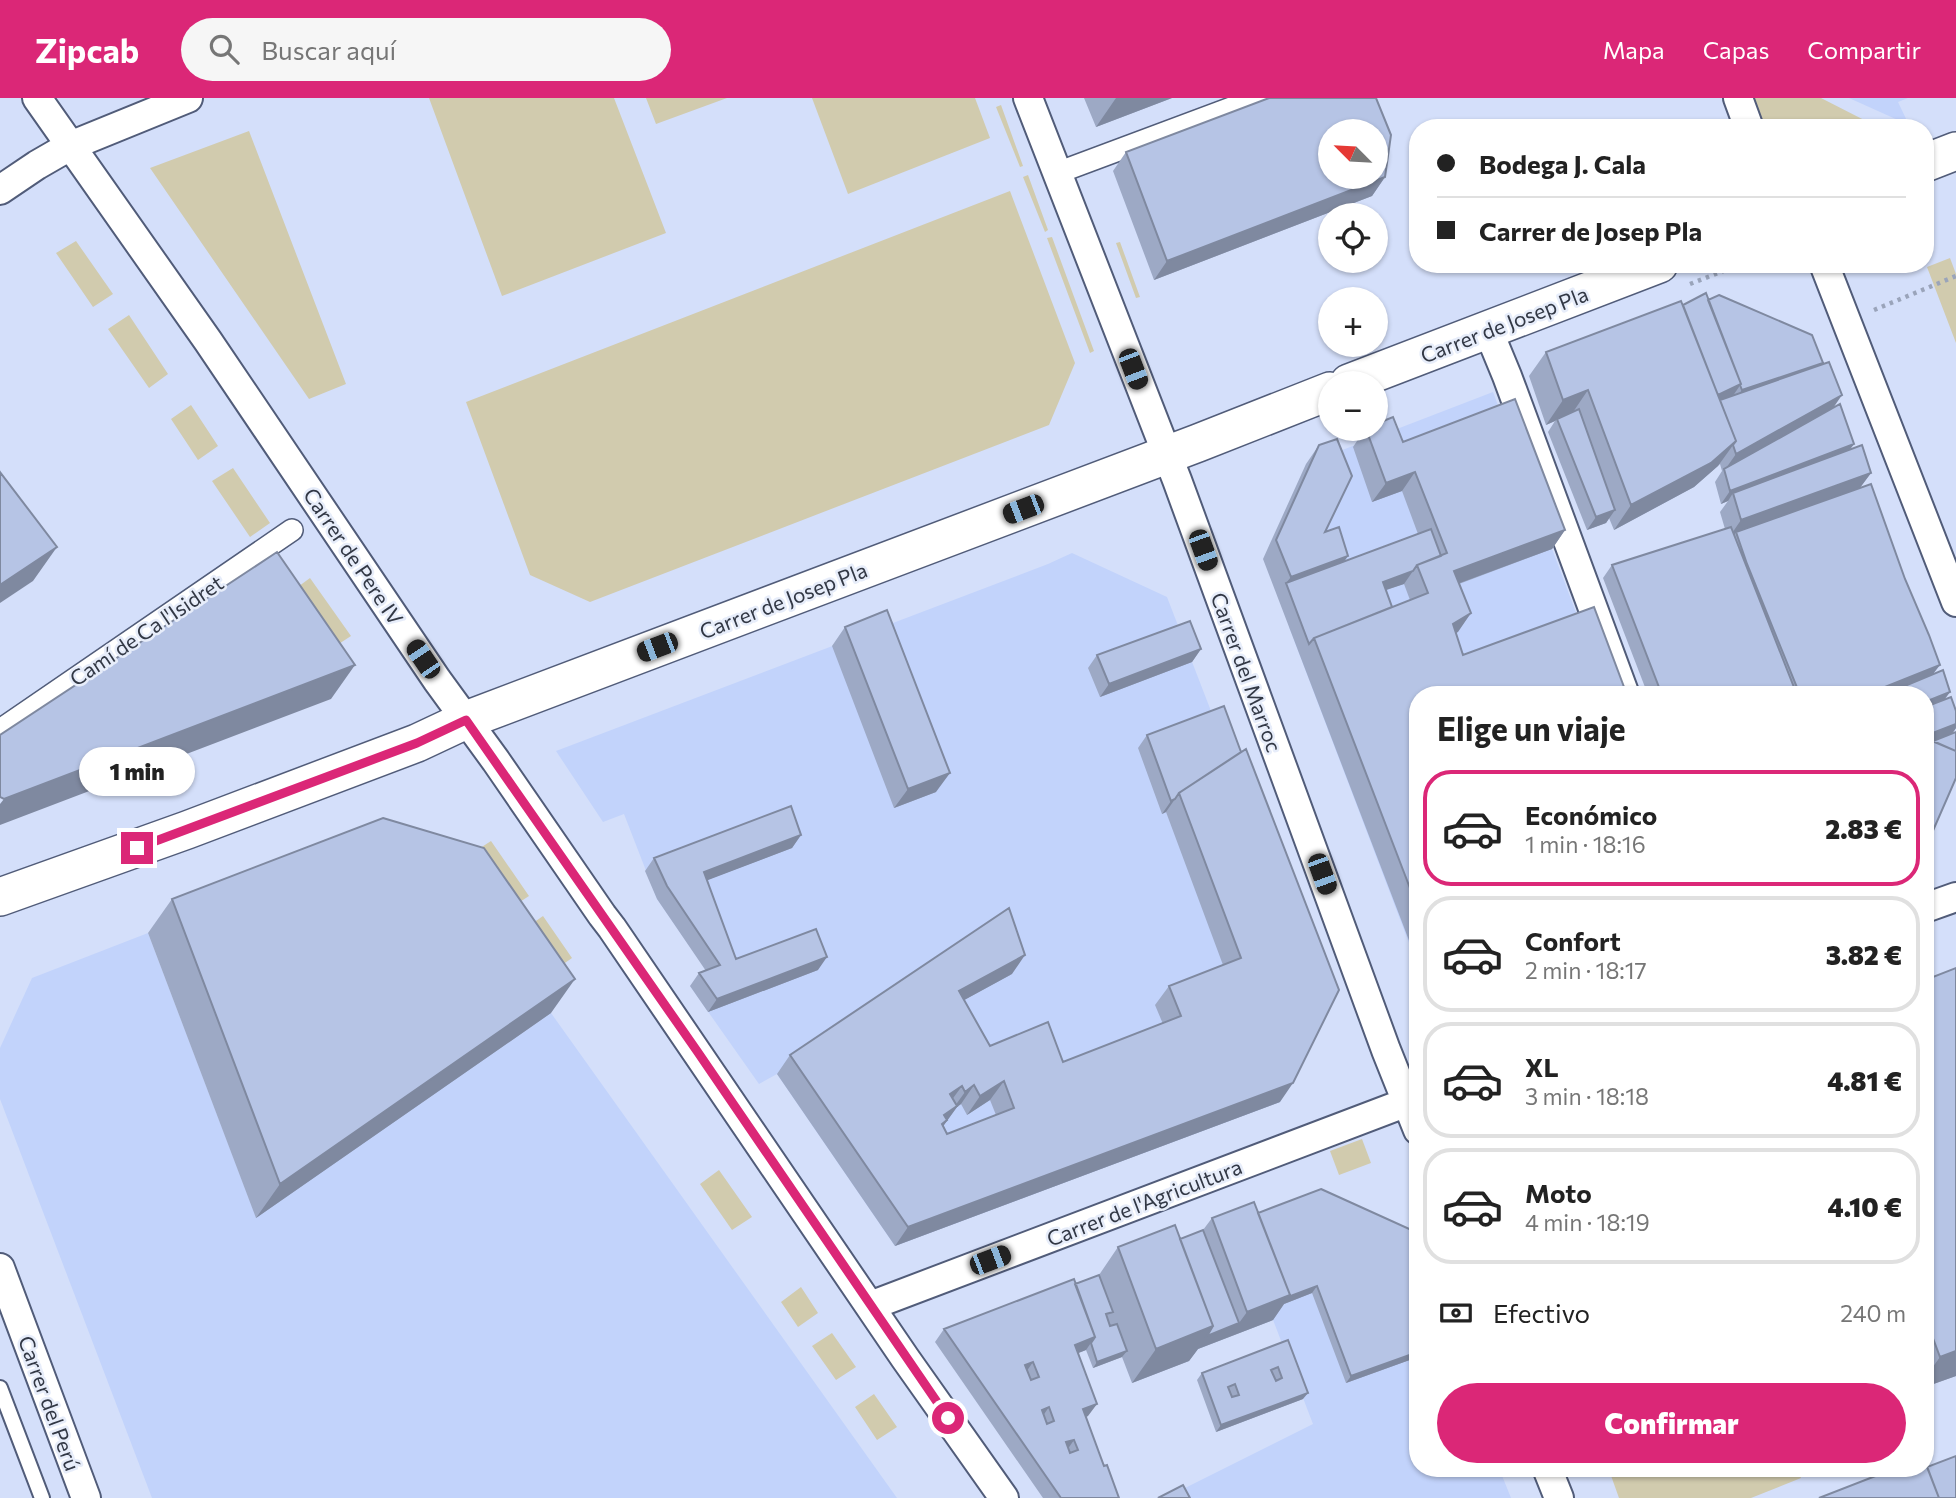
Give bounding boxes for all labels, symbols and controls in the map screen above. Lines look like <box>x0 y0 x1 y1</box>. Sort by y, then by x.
search box <box>181 18 671 81</box>
text: Zipcab <box>35 29 139 70</box>
icon: search <box>205 30 243 68</box>
text: Buscar aquí <box>261 34 396 65</box>
text: Mapa <box>1603 35 1665 64</box>
text: Capas <box>1703 35 1769 64</box>
text: Compartir <box>1807 35 1921 64</box>
north arrow <box>1318 119 1388 189</box>
map controls <box>1318 119 1388 441</box>
text: Bodega J. Cala <box>1479 148 1646 179</box>
button: locate <box>1318 203 1388 273</box>
text: Carrer de Josep Pla <box>1479 215 1702 246</box>
street label: Carrer de Josep Pla <box>1417 281 1591 367</box>
button: + <box>1318 287 1388 357</box>
car <box>1116 346 1151 392</box>
button: − <box>1318 371 1388 441</box>
street label: Carrer de Pere IV <box>299 483 409 629</box>
car <box>1000 492 1047 526</box>
car <box>1186 527 1221 573</box>
street label: Carrer de Josep Pla <box>696 557 870 643</box>
street label: Camí de Ca l'Isidret <box>64 569 228 691</box>
street label: Carrer del Marroc <box>1207 589 1287 755</box>
car <box>634 630 681 664</box>
car <box>403 636 444 682</box>
text: Elige un viaje <box>1437 708 1626 748</box>
callout: 1 min <box>79 746 195 796</box>
text: 1 min <box>109 757 165 785</box>
icon: car <box>1441 797 1504 860</box>
text: Económico <box>1525 799 1657 830</box>
text: 2.83 € <box>1825 813 1902 844</box>
text: 1 min · 18:16 <box>1525 830 1646 858</box>
route end <box>121 832 153 864</box>
car <box>1305 851 1340 897</box>
icon: car <box>1441 923 1504 986</box>
text: Confort <box>1525 925 1621 956</box>
text: 3.82 € <box>1826 939 1902 970</box>
text: 2 min · 18:17 <box>1525 956 1647 984</box>
icon: car <box>1441 1049 1504 1112</box>
text: XL <box>1525 1051 1559 1082</box>
text: 4.81 € <box>1827 1065 1902 1096</box>
text: 3 min · 18:18 <box>1525 1082 1649 1110</box>
street label: Carrer de l'Agricultura <box>1043 1153 1245 1251</box>
icon: car <box>1441 1175 1504 1238</box>
text: Moto <box>1525 1177 1592 1208</box>
text: 4.10 € <box>1828 1191 1902 1222</box>
text: 4 min · 18:19 <box>1525 1208 1650 1236</box>
car <box>967 1243 1014 1277</box>
icon: cash <box>1437 1294 1475 1332</box>
text: Efectivo <box>1493 1297 1590 1328</box>
text: 240 m <box>1840 1299 1906 1327</box>
street label: Carrer del Perú <box>14 1332 86 1474</box>
button: Confirmar <box>1437 1383 1906 1463</box>
route start <box>932 1402 964 1434</box>

